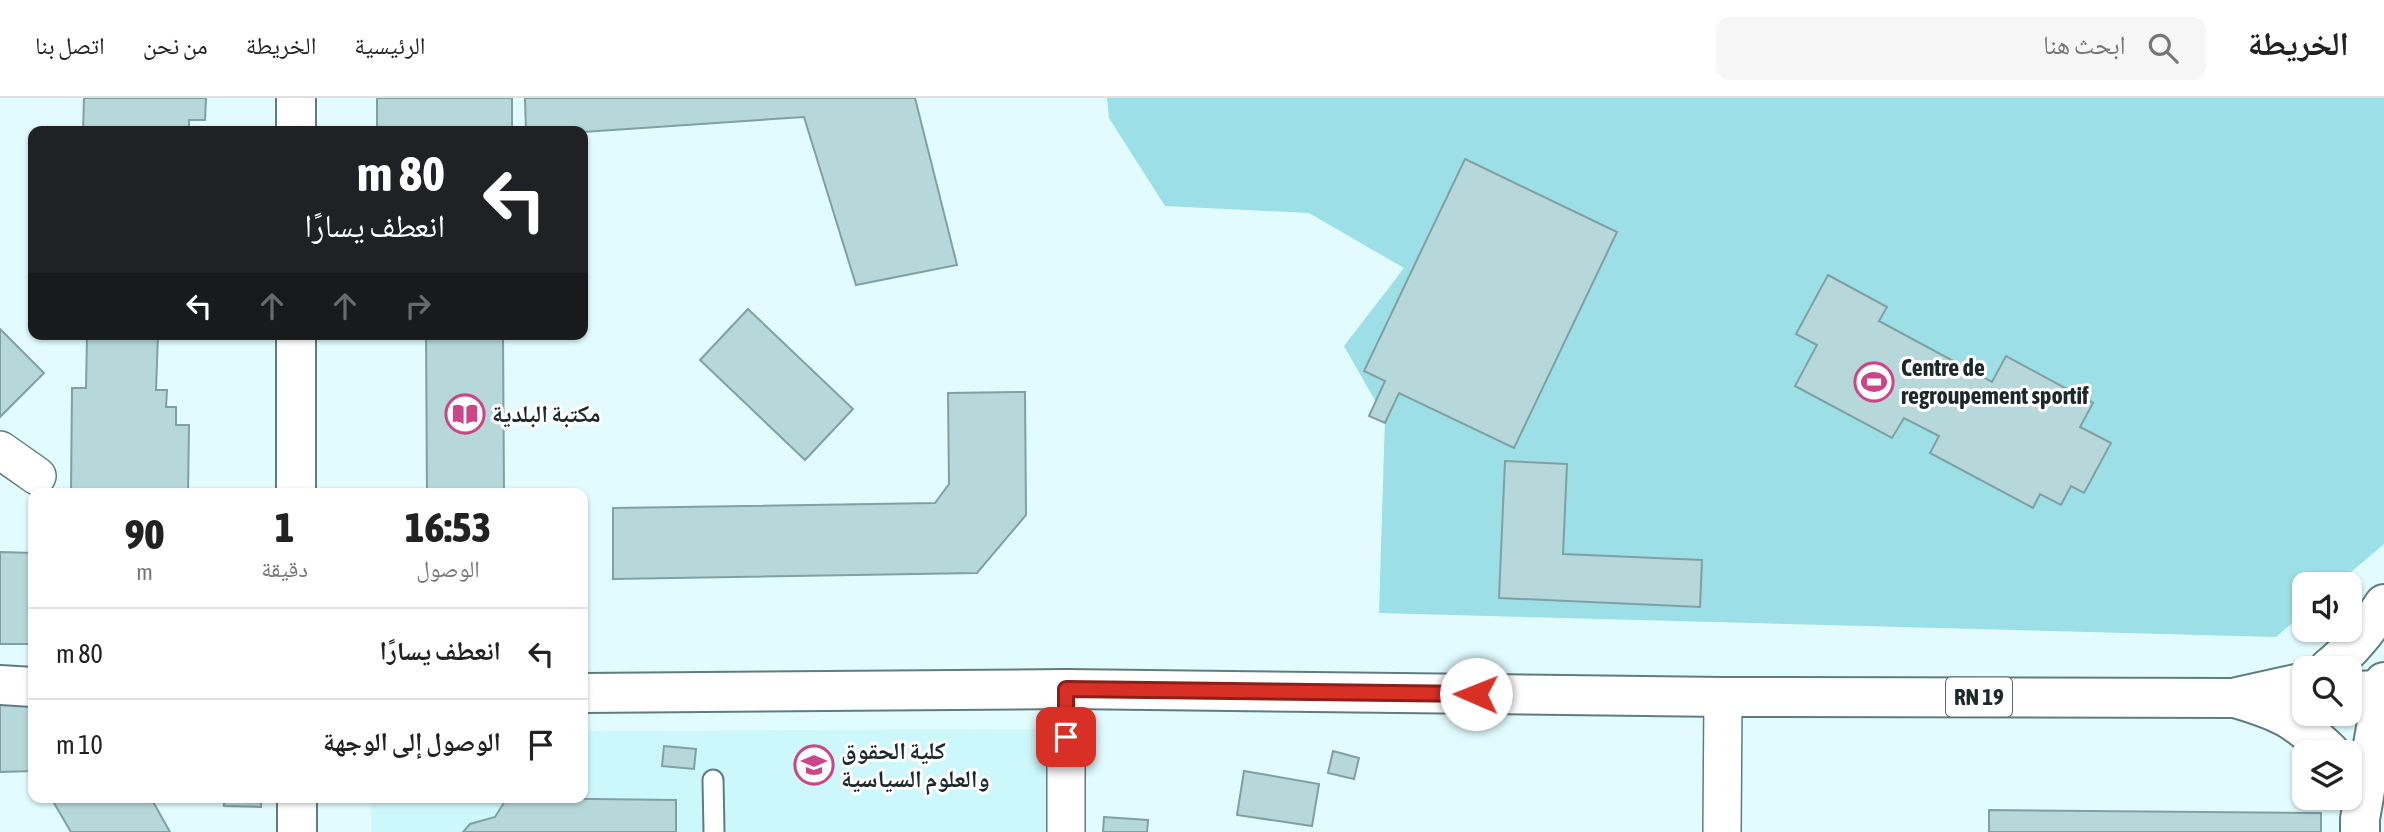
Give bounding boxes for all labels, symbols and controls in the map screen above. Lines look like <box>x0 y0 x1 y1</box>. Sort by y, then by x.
search box <box>1716 17 2206 80</box>
text: الخريطة <box>2248 24 2349 62</box>
icon: search <box>2144 29 2182 67</box>
text: ابحث هنا <box>2043 30 2126 60</box>
text: اتصل بنا <box>35 32 105 59</box>
text: من نحن <box>143 32 208 59</box>
text: الخريطة <box>246 32 316 59</box>
text: الرئيسية <box>354 32 425 59</box>
text: 80 m <box>357 145 445 201</box>
icon: left <box>469 154 560 245</box>
text: انعطف يسارًا <box>304 207 445 244</box>
icon: left <box>180 287 218 325</box>
icon: ahead <box>253 287 291 325</box>
icon: ahead <box>326 287 364 325</box>
icon: right <box>399 287 437 325</box>
place label: Centre de regroupement sportif <box>1901 354 2089 409</box>
sports icon: Centre de regroupement sportif <box>1853 361 1895 403</box>
library icon: مكتبة البلدية <box>444 393 486 435</box>
place label: مكتبة البلدية <box>492 400 601 428</box>
text: 1 <box>275 503 294 551</box>
text: 16:53 <box>405 503 491 551</box>
text: 90 <box>125 510 164 558</box>
text: دقيقة <box>261 556 308 582</box>
text: الوصول <box>416 556 480 582</box>
text: m <box>136 559 153 585</box>
map controls <box>2292 572 2362 810</box>
button: sound <box>2292 572 2362 642</box>
icon: left <box>522 635 560 673</box>
text: انعطف يسارًا <box>380 636 501 666</box>
text: 80 m <box>56 639 103 669</box>
button: search <box>2292 656 2362 726</box>
position arrow <box>1439 657 1513 731</box>
road number: RN 19 <box>1946 678 2012 716</box>
pin <box>1036 707 1096 767</box>
icon: arrive <box>1047 718 1085 756</box>
icon: arrive <box>522 726 560 764</box>
text: الوصول إلى الوجهة <box>323 727 501 757</box>
text: 10 m <box>56 730 103 760</box>
place label: كلية الحقوق والعلوم السياسية <box>841 737 990 796</box>
button: layers <box>2292 740 2362 810</box>
school or university icon: كلية الحقوق والعلوم السياسية <box>793 744 835 786</box>

